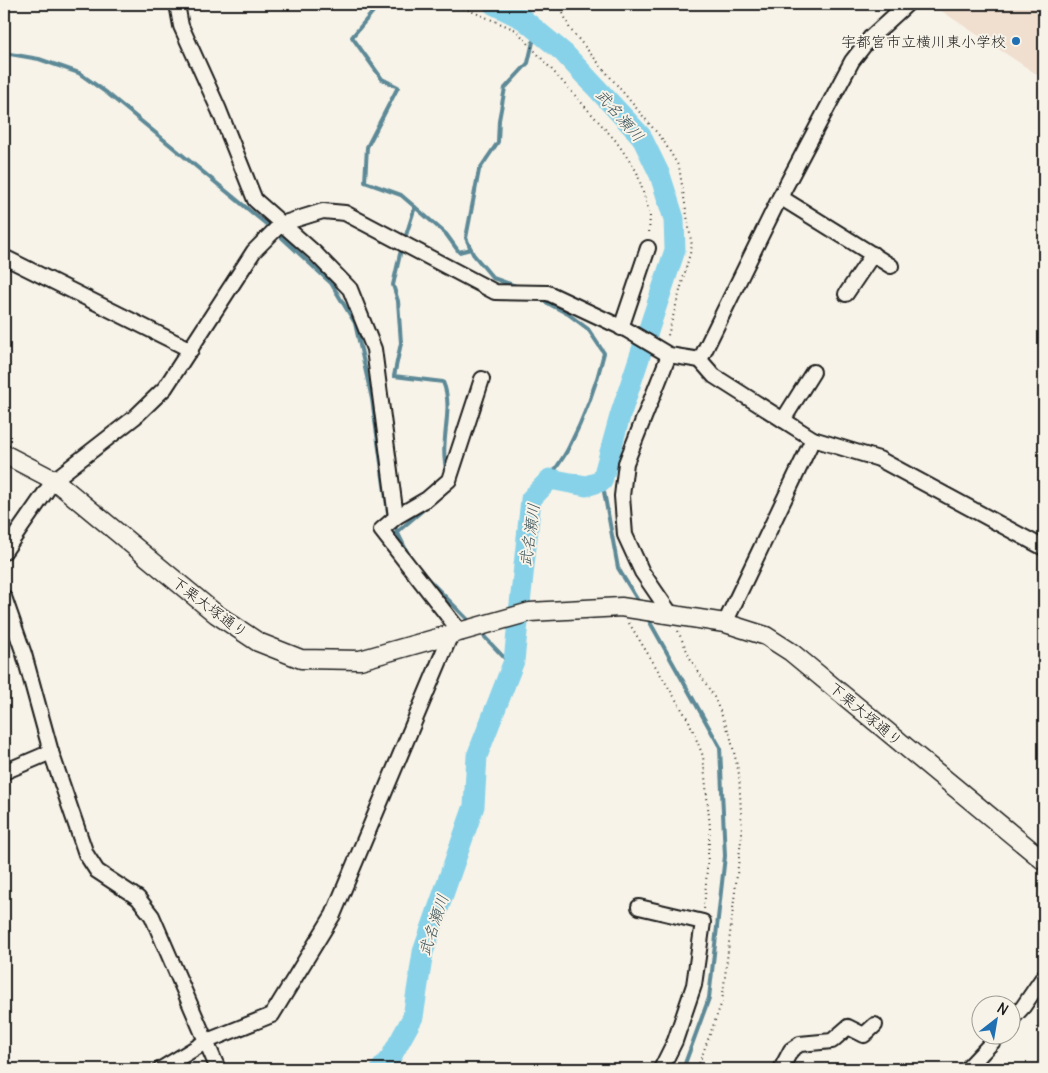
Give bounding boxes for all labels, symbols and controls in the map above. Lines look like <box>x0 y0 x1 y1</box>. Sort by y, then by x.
place label: 宇都宮市立横川東小学校 <box>841 32 1006 51</box>
marker: 宇都宮市立横川東小学校 <box>1010 35 1022 47</box>
water label: 武名瀬川 <box>591 84 649 146</box>
water label: 武名瀬川 <box>515 502 543 568</box>
street label: 下栗大塚通り <box>168 572 252 642</box>
street label: 下栗大塚通り <box>825 678 907 750</box>
water label: 武名瀬川 <box>414 891 452 959</box>
north arrow <box>970 996 1020 1046</box>
text: N <box>994 999 1011 1019</box>

